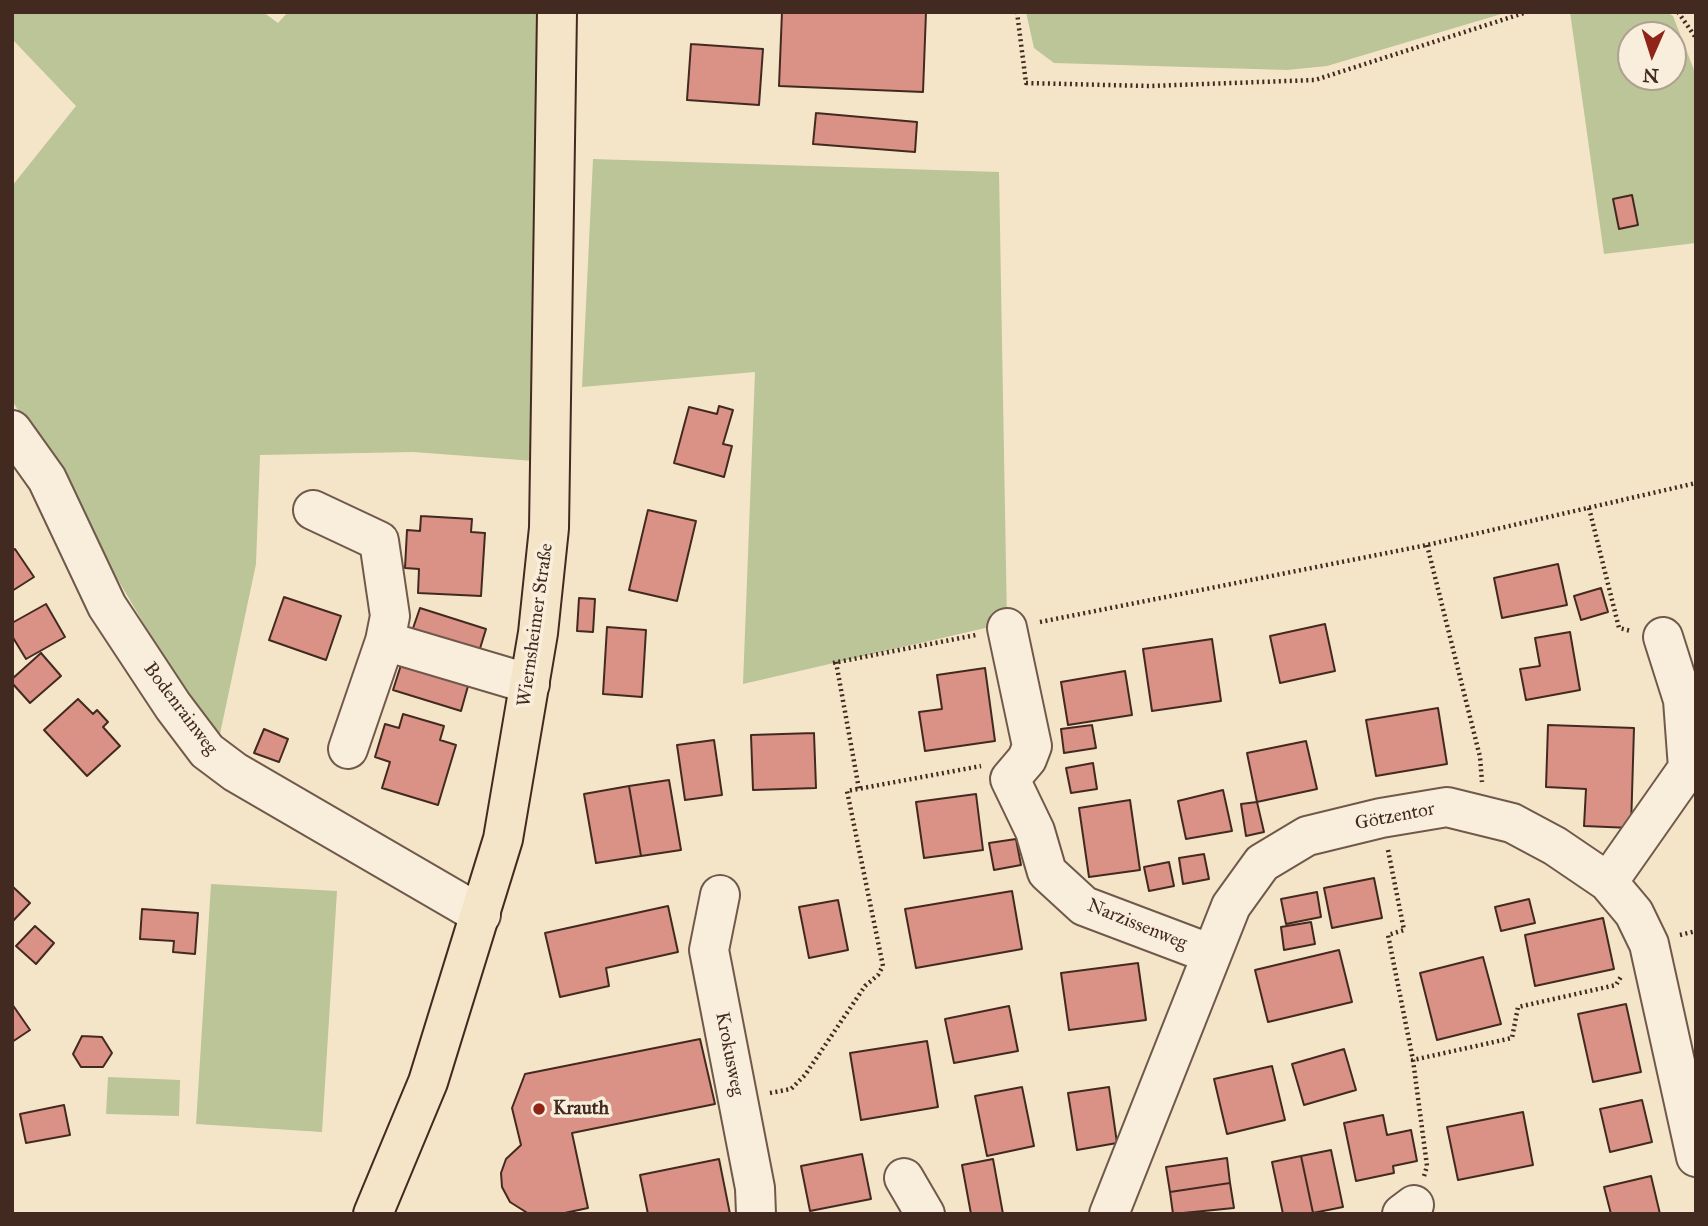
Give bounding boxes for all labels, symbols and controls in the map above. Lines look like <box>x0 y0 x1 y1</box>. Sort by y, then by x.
north arrow <box>1617 21 1687 91</box>
text: N <box>1642 64 1660 87</box>
street label: Wiernsheimer Straße <box>513 542 559 708</box>
street label: Bodenrainweg <box>138 658 222 760</box>
street label: Götzentor <box>1353 798 1437 836</box>
street label: Narzissenweg <box>1084 895 1190 955</box>
street label: Krokusweg <box>710 1010 748 1098</box>
place label: Krauth <box>553 1098 609 1120</box>
marker: Krauth <box>531 1101 547 1117</box>

